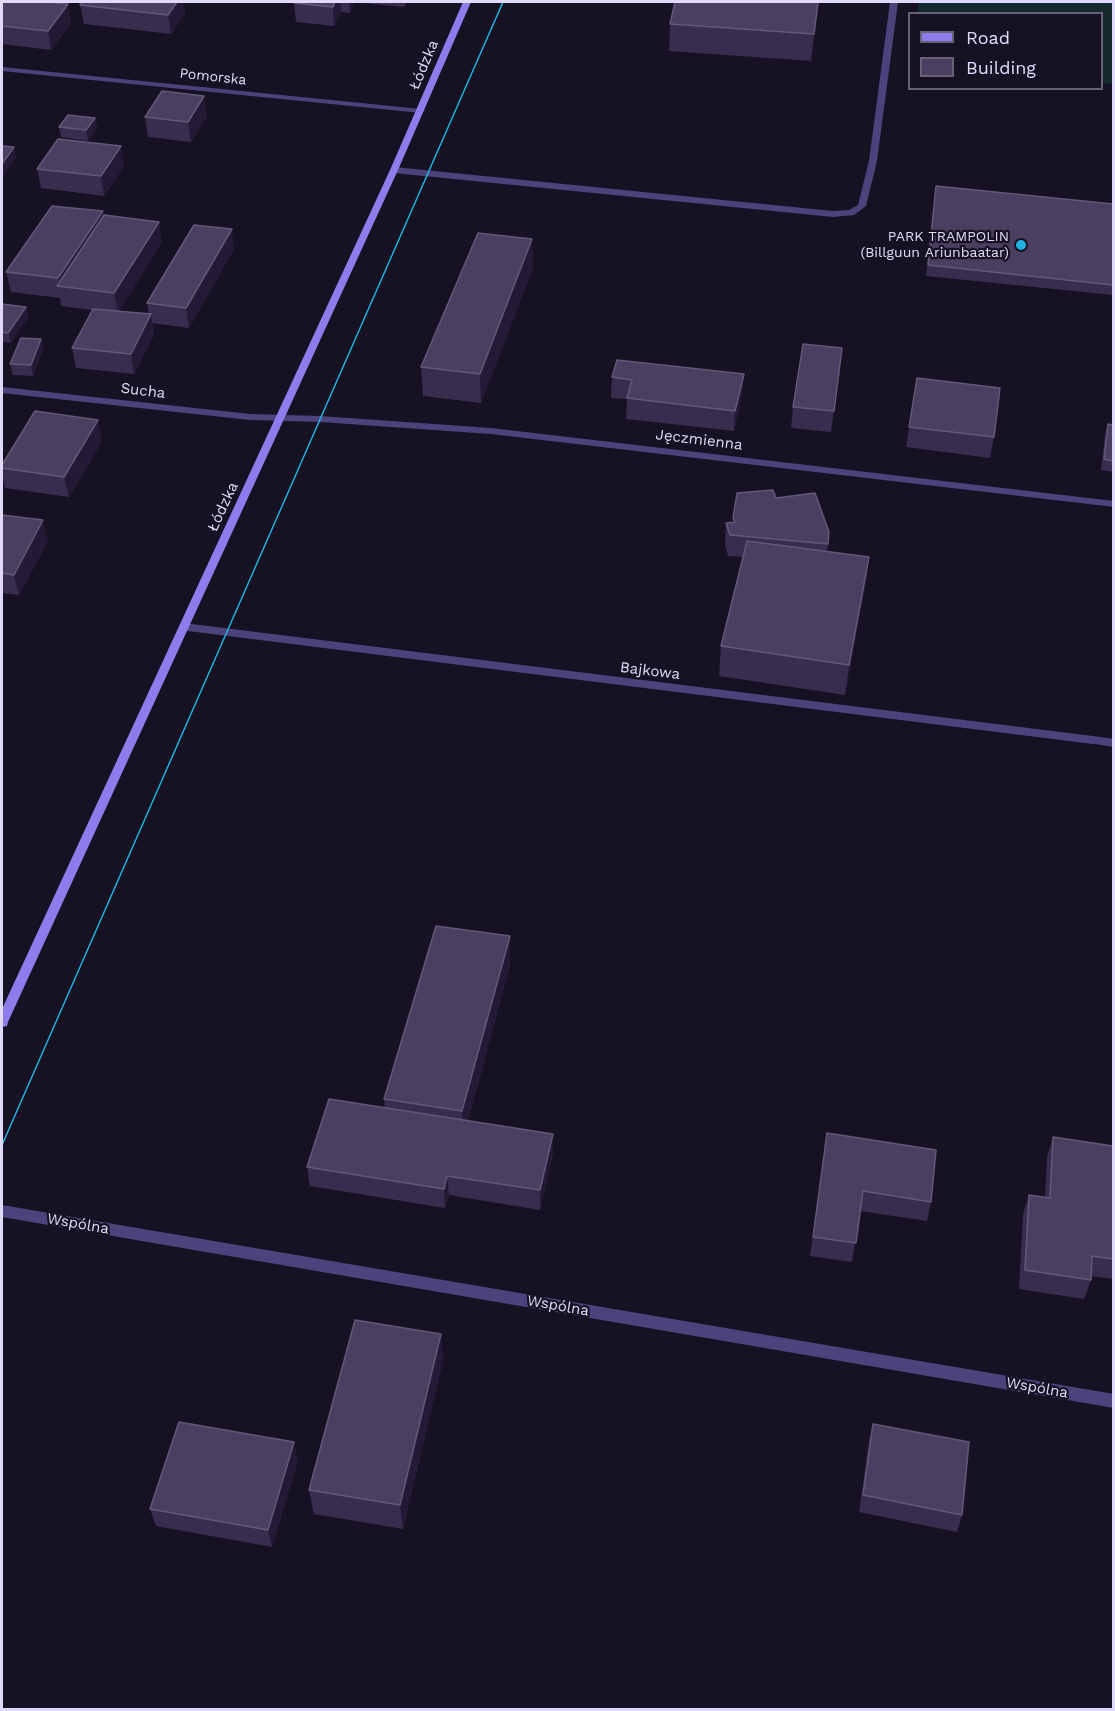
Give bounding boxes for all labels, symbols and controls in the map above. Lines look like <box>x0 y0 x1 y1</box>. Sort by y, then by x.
legend <box>908 12 1103 90</box>
text: Road <box>966 27 1010 48</box>
street label: Łódzka <box>405 37 443 93</box>
text: Building <box>966 57 1036 78</box>
street label: Pomorska <box>179 65 247 89</box>
place label: PARK TRAMPOLIN (Billguun Ariunbaatar) <box>860 229 1009 262</box>
marker: PARK TRAMPOLIN (Billguun Ariunbaatar) <box>1014 238 1028 252</box>
street label: Sucha <box>120 379 166 403</box>
street label: Jęczmienna <box>655 426 743 454</box>
street label: Łódzka <box>204 479 242 535</box>
street label: Bajkowa <box>619 658 681 684</box>
street label: Wspólna <box>46 1210 110 1238</box>
street label: Wspólna <box>526 1292 590 1320</box>
street label: Wspólna <box>1005 1374 1069 1402</box>

